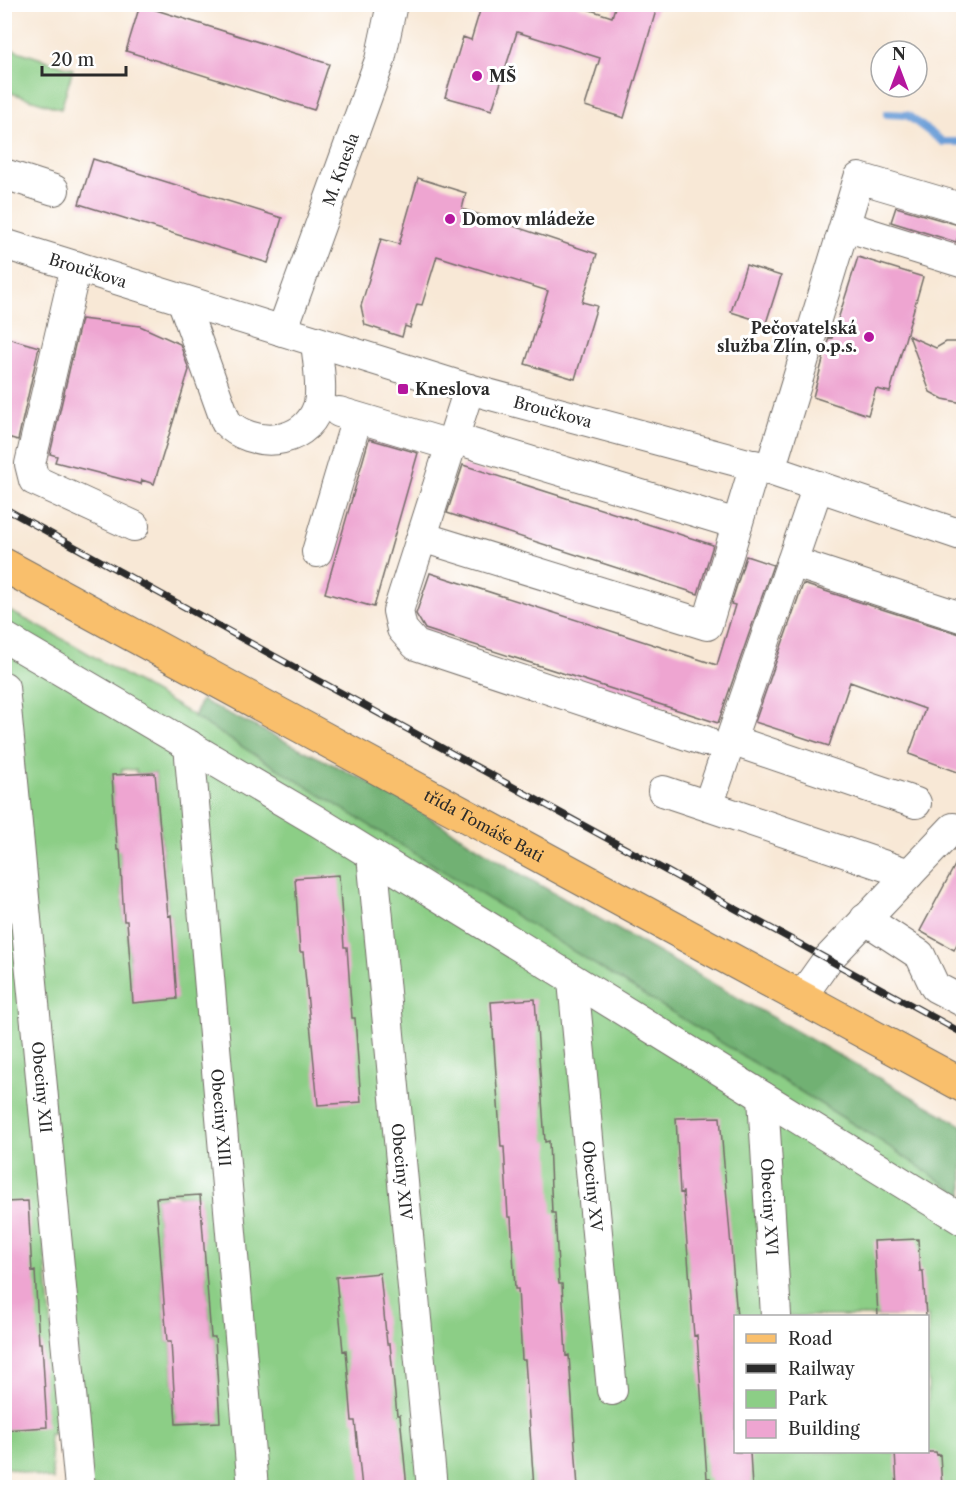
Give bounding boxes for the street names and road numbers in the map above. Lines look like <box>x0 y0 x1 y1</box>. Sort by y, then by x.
street label: M. Knesla <box>318 129 363 209</box>
street label: Broučkova <box>47 249 130 292</box>
street label: Broučkova <box>511 391 595 432</box>
street label: třída Tomáše Bati <box>421 785 547 866</box>
street label: Obeciny XII <box>28 1041 56 1134</box>
street label: Obeciny XIII <box>207 1068 235 1167</box>
street label: Obeciny XIV <box>387 1122 417 1221</box>
street label: Obeciny XV <box>578 1140 607 1233</box>
street label: Obeciny XVI <box>757 1158 782 1256</box>

